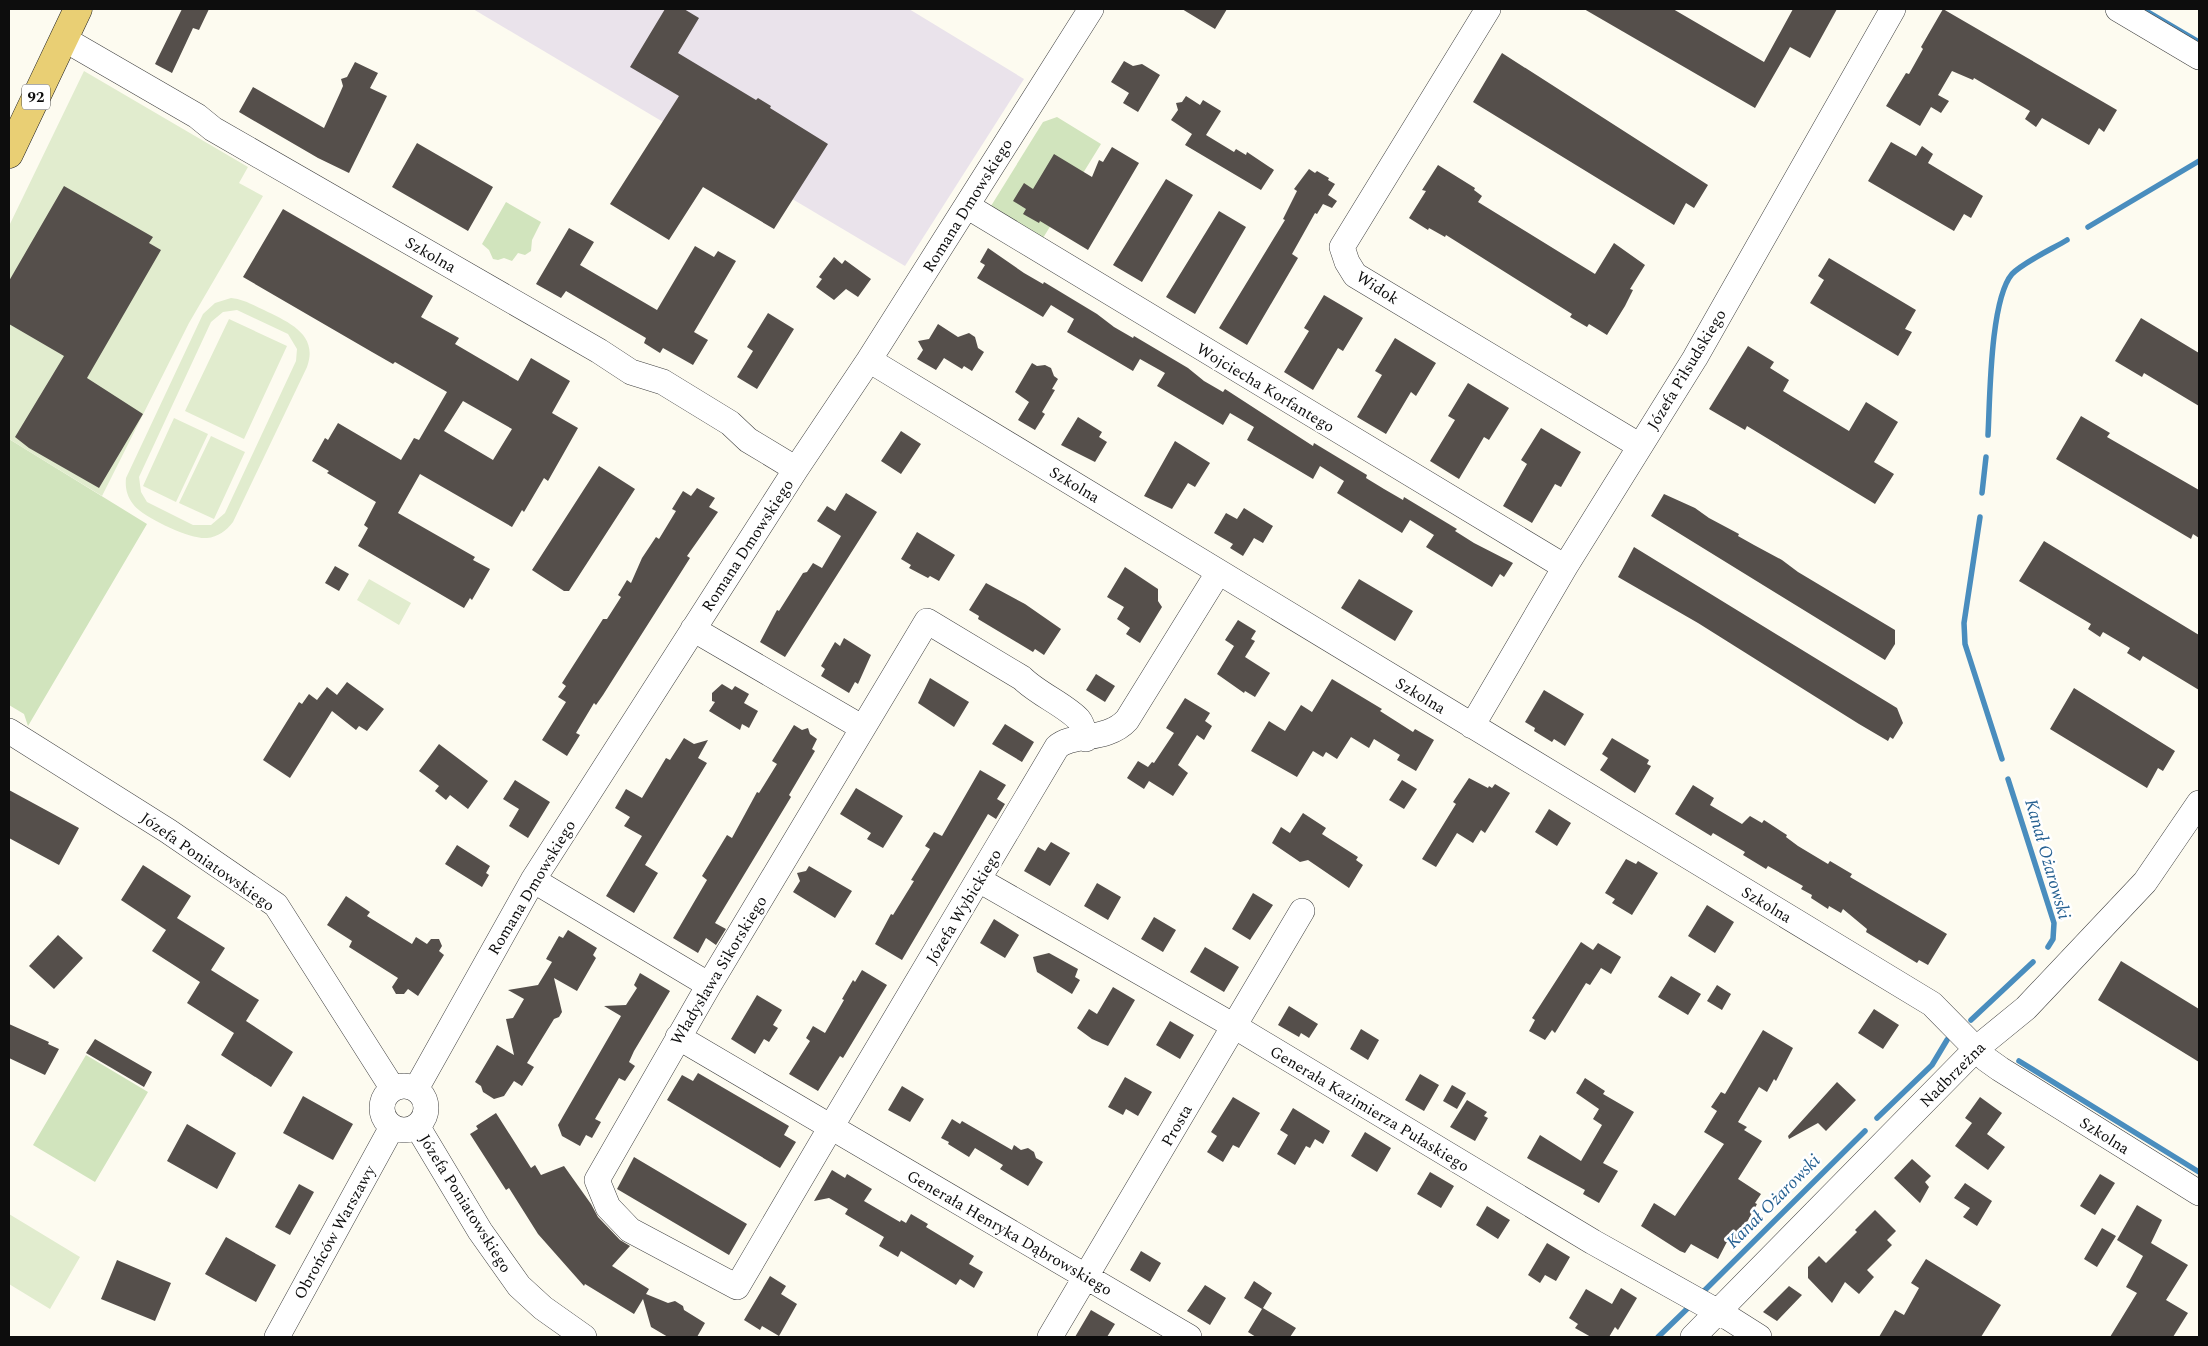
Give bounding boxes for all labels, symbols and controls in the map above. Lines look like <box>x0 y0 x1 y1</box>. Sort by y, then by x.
road number: 92 <box>22 84 50 110</box>
street label: Romana Dmowskiego <box>917 134 1019 277</box>
street label: Szkolna <box>401 231 461 279</box>
street label: Widok <box>1351 265 1404 311</box>
street label: Józefa Piłsudskiego <box>1641 305 1732 435</box>
street label: Wojciecha Korfantego <box>1192 337 1339 439</box>
street label: Szkolna <box>1045 460 1104 509</box>
street label: Romana Dmowskiego <box>696 474 800 617</box>
street label: Szkolna <box>1391 671 1450 720</box>
water label: Kanał Ożarowski <box>2017 796 2078 923</box>
street label: Józefa Poniatowskiego <box>135 806 280 917</box>
street label: Romana Dmowskiego <box>482 815 582 960</box>
street label: Józefa Wybickiego <box>920 844 1008 969</box>
street label: Szkolna <box>1737 880 1796 929</box>
street label: Władysława Sikorskiego <box>665 891 773 1050</box>
street label: Nadbrzeżna <box>1914 1036 1991 1113</box>
street label: Generała Kazimierza Pułaskiego <box>1265 1040 1474 1178</box>
street label: Prosta <box>1155 1100 1199 1151</box>
street label: Szkolna <box>2075 1111 2134 1161</box>
street label: Józefa Poniatowskiego <box>413 1130 518 1277</box>
water label: Kanał Ożarowski <box>1720 1148 1827 1255</box>
street label: Obrońców Warszawy <box>288 1160 382 1304</box>
street label: Generała Henryka Dąbrowskiego <box>902 1164 1117 1302</box>

